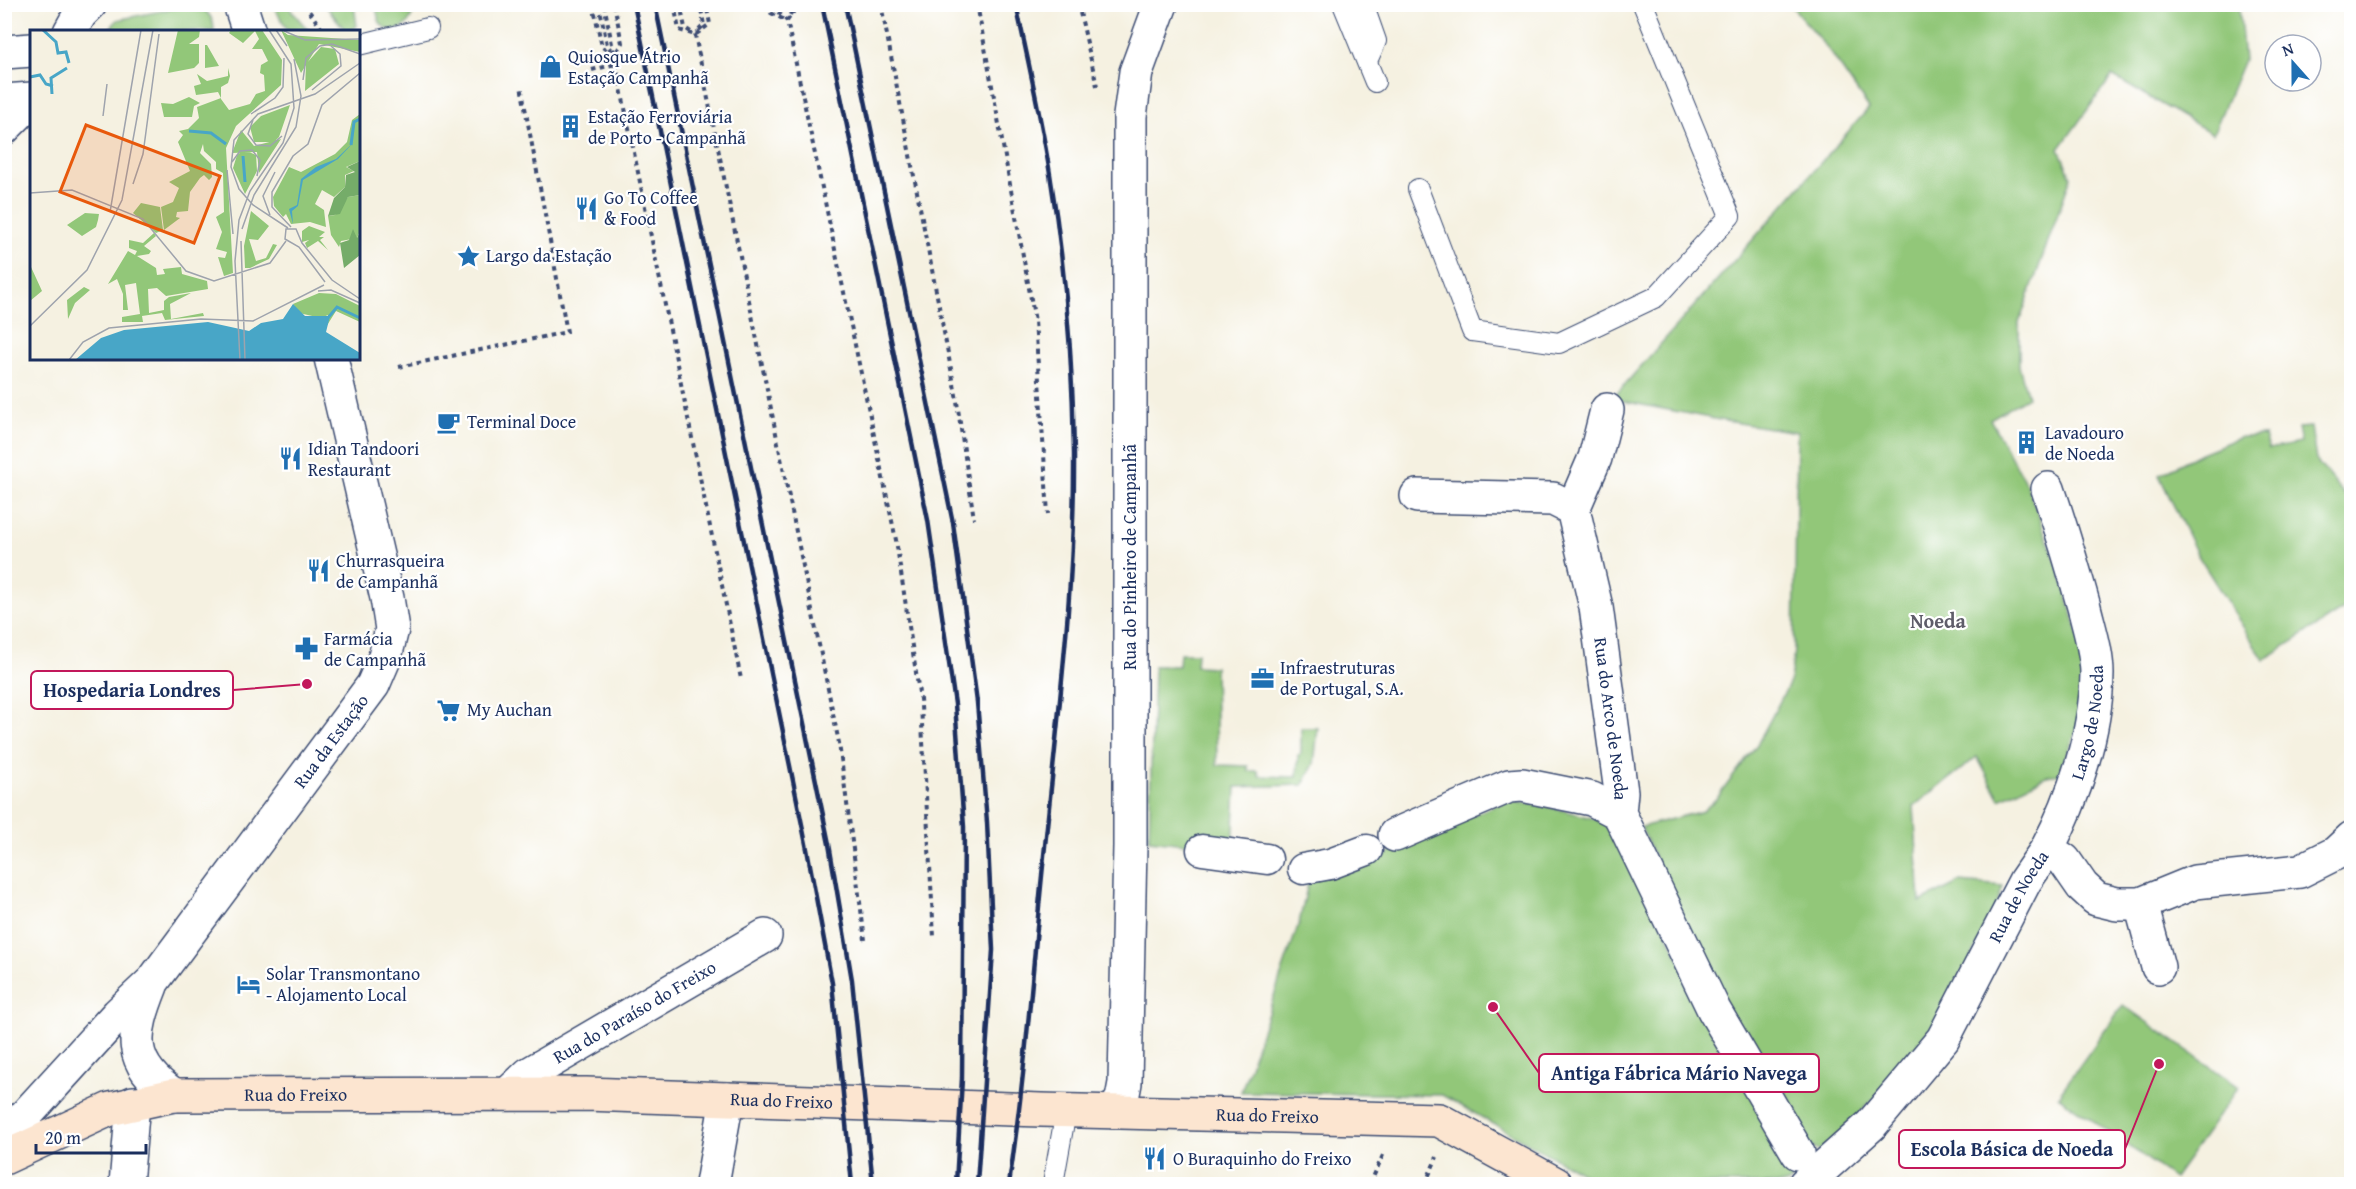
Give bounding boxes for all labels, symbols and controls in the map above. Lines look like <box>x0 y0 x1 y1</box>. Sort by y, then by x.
inset map <box>30 30 360 360</box>
north arrow <box>2263 33 2323 93</box>
text: N <box>2278 36 2297 62</box>
place label: Quiosque Átrio Estação Campanhã <box>568 43 709 91</box>
shop icon: Quiosque Átrio Estação Campanhã <box>537 54 563 80</box>
place label: Estação Ferroviária de Porto - Campanhã <box>588 103 746 151</box>
building icon: Estação Ferroviária de Porto - Campanhã <box>557 114 583 140</box>
place label: Go To Coffee & Food <box>604 184 698 232</box>
restaurant icon: Go To Coffee & Food <box>573 195 599 221</box>
place label: Largo da Estação <box>486 242 612 269</box>
place icon: Largo da Estação <box>455 243 481 269</box>
place label: Terminal Doce <box>467 408 576 435</box>
cafe icon: Terminal Doce <box>436 409 462 435</box>
place label: Lavadouro de Noeda <box>2045 419 2124 467</box>
building icon: Lavadouro de Noeda <box>2014 430 2040 456</box>
place label: Idian Tandoori Restaurant <box>308 435 419 483</box>
street label: Rua do Pinheiro de Campanhã <box>1116 444 1143 670</box>
restaurant icon: Idian Tandoori Restaurant <box>277 446 303 472</box>
place label: Churrasqueira de Campanhã <box>336 547 445 595</box>
restaurant icon: Churrasqueira de Campanhã <box>305 558 331 584</box>
district label: Noeda <box>1910 606 1967 635</box>
place label: Farmácia de Campanhã <box>324 625 426 673</box>
pharmacy icon: Farmácia de Campanhã <box>293 636 319 662</box>
street label: Rua do Arco de Noeda <box>1587 636 1635 802</box>
place label: Infraestruturas de Portugal, S.A. <box>1280 654 1404 702</box>
street label: Largo de Noeda <box>2064 664 2110 783</box>
office icon: Infraestruturas de Portugal, S.A. <box>1249 665 1275 691</box>
callout: Hospedaria Londres <box>31 671 233 709</box>
text: Hospedaria Londres <box>43 675 221 704</box>
street label: Rua da Estação <box>287 688 375 794</box>
place label: My Auchan <box>467 696 552 723</box>
supermarket icon: My Auchan <box>436 697 462 723</box>
street label: Rua de Noeda <box>1981 844 2055 947</box>
street label: Rua do Paraíso do Freixo <box>548 953 721 1070</box>
place label: Solar Transmontano - Alojamento Local <box>266 960 420 1008</box>
hotel icon: Solar Transmontano - Alojamento Local <box>235 971 261 997</box>
callout: Antiga Fábrica Mário Navega <box>1539 1054 1819 1092</box>
text: Antiga Fábrica Mário Navega <box>1551 1058 1808 1087</box>
street label: Rua do Freixo <box>244 1081 347 1108</box>
street label: Rua do Freixo <box>730 1085 833 1116</box>
street label: Rua do Freixo <box>1216 1100 1319 1130</box>
scale bar <box>36 1117 146 1155</box>
text: 20 m <box>45 1124 81 1151</box>
callout: Escola Básica de Noeda <box>1899 1130 2125 1168</box>
text: Escola Básica de Noeda <box>1911 1134 2114 1163</box>
place label: O Buraquinho do Freixo <box>1173 1145 1351 1172</box>
restaurant icon: O Buraquinho do Freixo <box>1142 1146 1168 1172</box>

